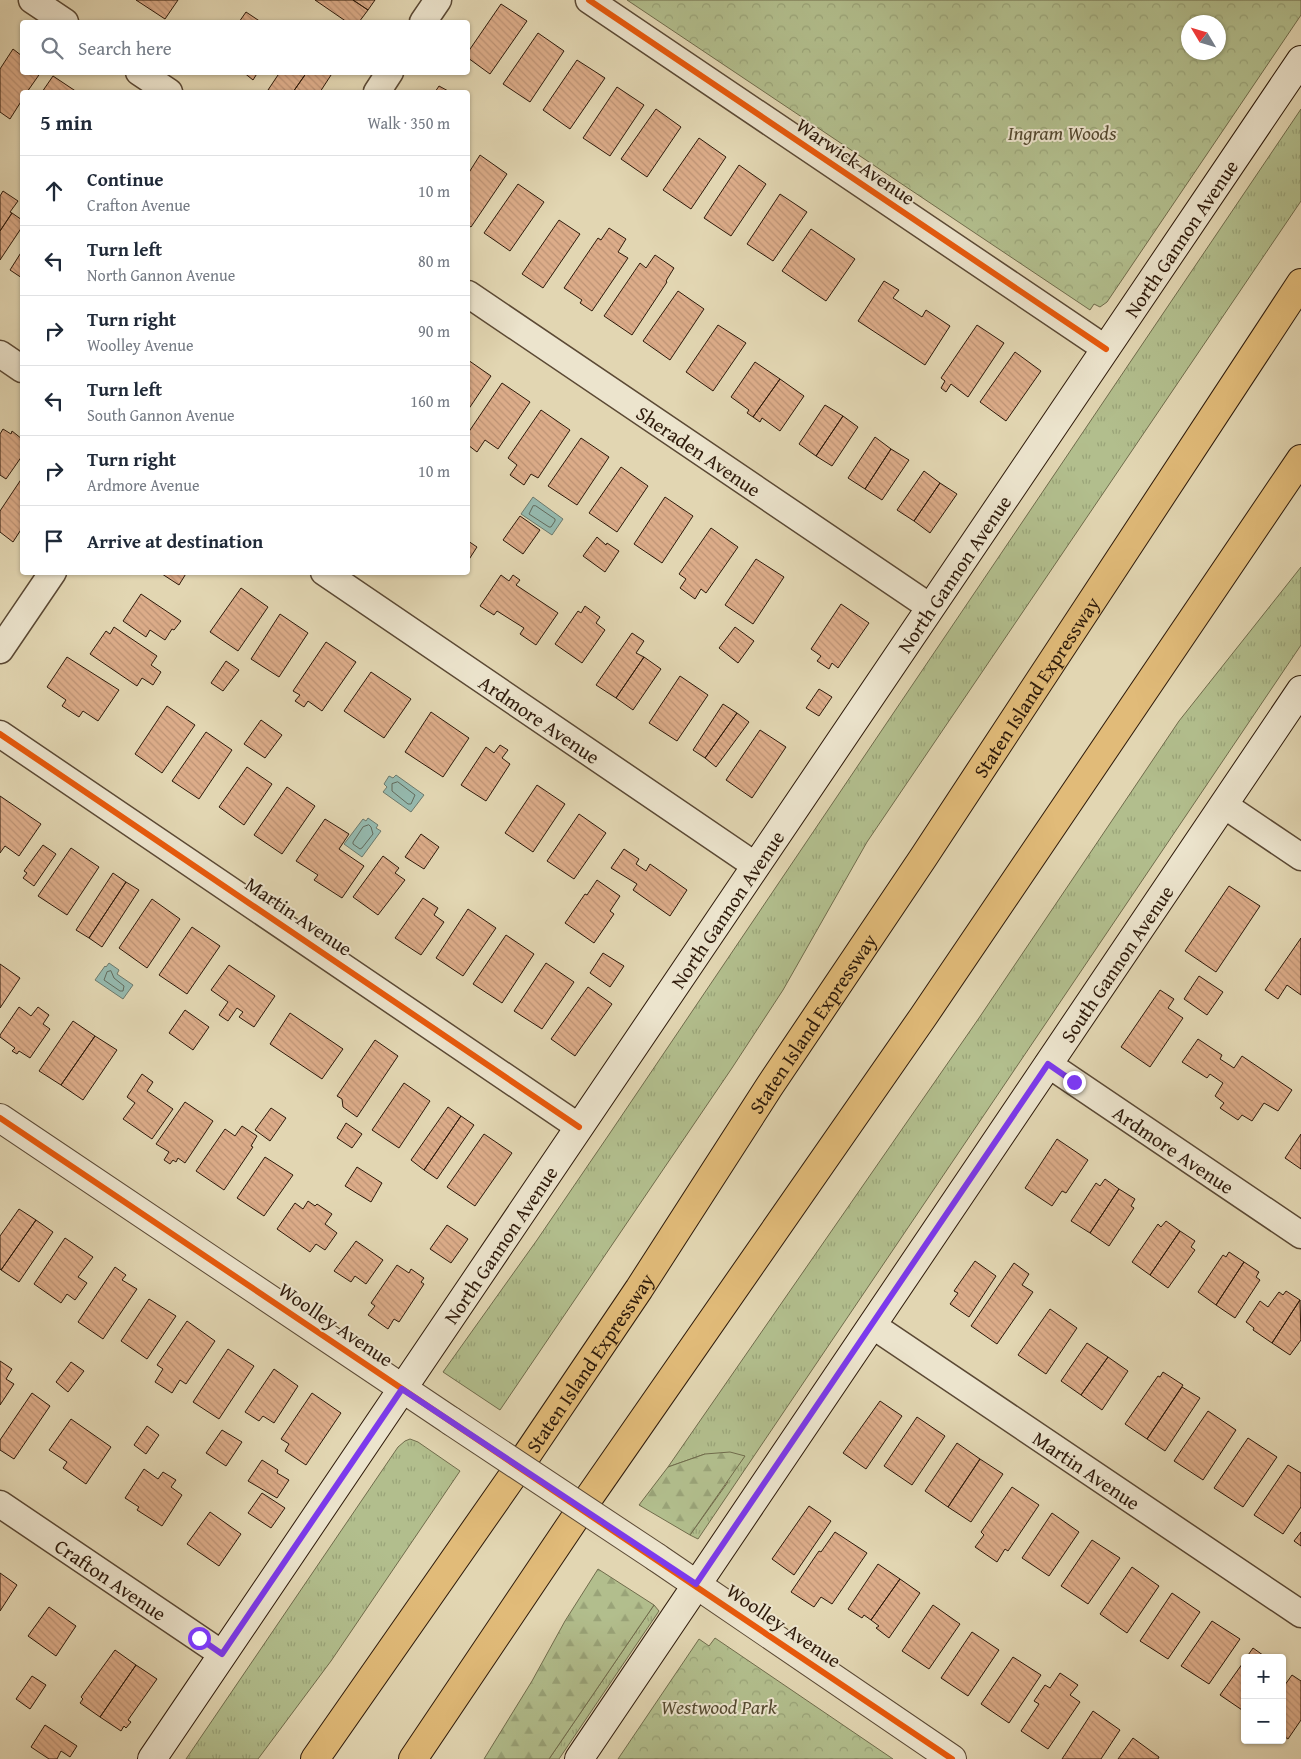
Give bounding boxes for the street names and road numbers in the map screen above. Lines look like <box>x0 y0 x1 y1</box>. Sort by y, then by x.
street label: Warwick Avenue <box>791 110 921 212</box>
street label: North Gannon Avenue <box>1117 153 1244 323</box>
street label: Sheraden Avenue <box>631 398 767 503</box>
street label: North Gannon Avenue <box>890 489 1018 658</box>
street label: Staten Island Expressway <box>965 590 1106 783</box>
street label: Ardmore Avenue <box>473 667 606 770</box>
street label: North Gannon Avenue <box>663 824 791 994</box>
street label: Martin Avenue <box>240 869 358 963</box>
street label: South Gannon Avenue <box>1053 879 1180 1048</box>
street label: Staten Island Expressway <box>741 927 883 1119</box>
street label: Ardmore Avenue <box>1108 1098 1240 1201</box>
street label: North Gannon Avenue <box>436 1160 564 1329</box>
street label: Staten Island Expressway <box>518 1267 660 1458</box>
street label: Woolley Avenue <box>273 1275 399 1373</box>
street label: Martin Avenue <box>1027 1423 1146 1516</box>
street label: Crafton Avenue <box>49 1531 173 1627</box>
street label: Woolley Avenue <box>721 1576 847 1674</box>

